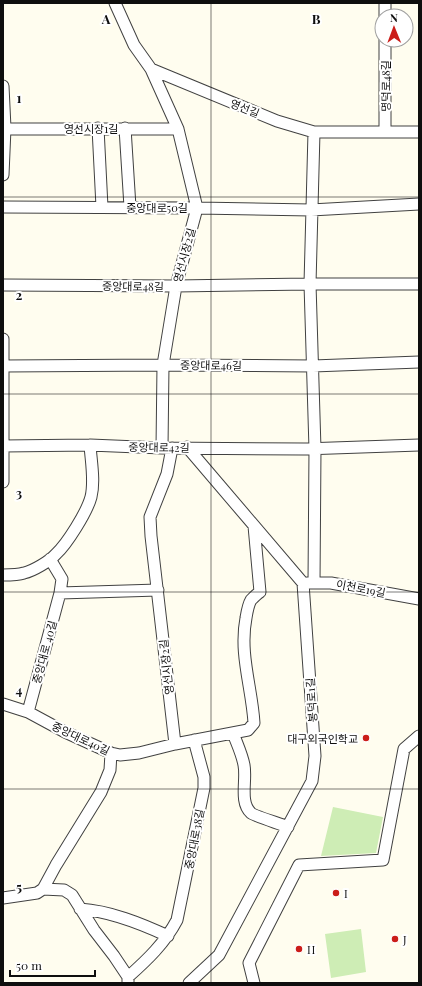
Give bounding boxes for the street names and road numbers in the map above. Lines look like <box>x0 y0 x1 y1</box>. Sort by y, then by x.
street label: 명덕로48길 <box>378 60 393 112</box>
street label: 영선길 <box>228 95 262 121</box>
street label: 영선시장1길 <box>64 121 118 136</box>
street label: 중앙대로50길 <box>126 200 188 215</box>
street label: 영선시장2길 <box>170 226 198 284</box>
street label: 중앙대로48길 <box>102 278 164 294</box>
street label: 중앙대로46길 <box>180 357 242 373</box>
street label: 중앙대로42길 <box>128 439 190 455</box>
street label: 이천로19길 <box>335 576 387 600</box>
street label: 중앙대로 40길 <box>28 619 60 685</box>
street label: 영선시장2길 <box>156 638 176 696</box>
street label: 봉덕로1길 <box>302 677 320 723</box>
street label: 중앙대로40길 <box>49 718 113 758</box>
street label: 중앙대로38길 <box>181 807 207 871</box>

